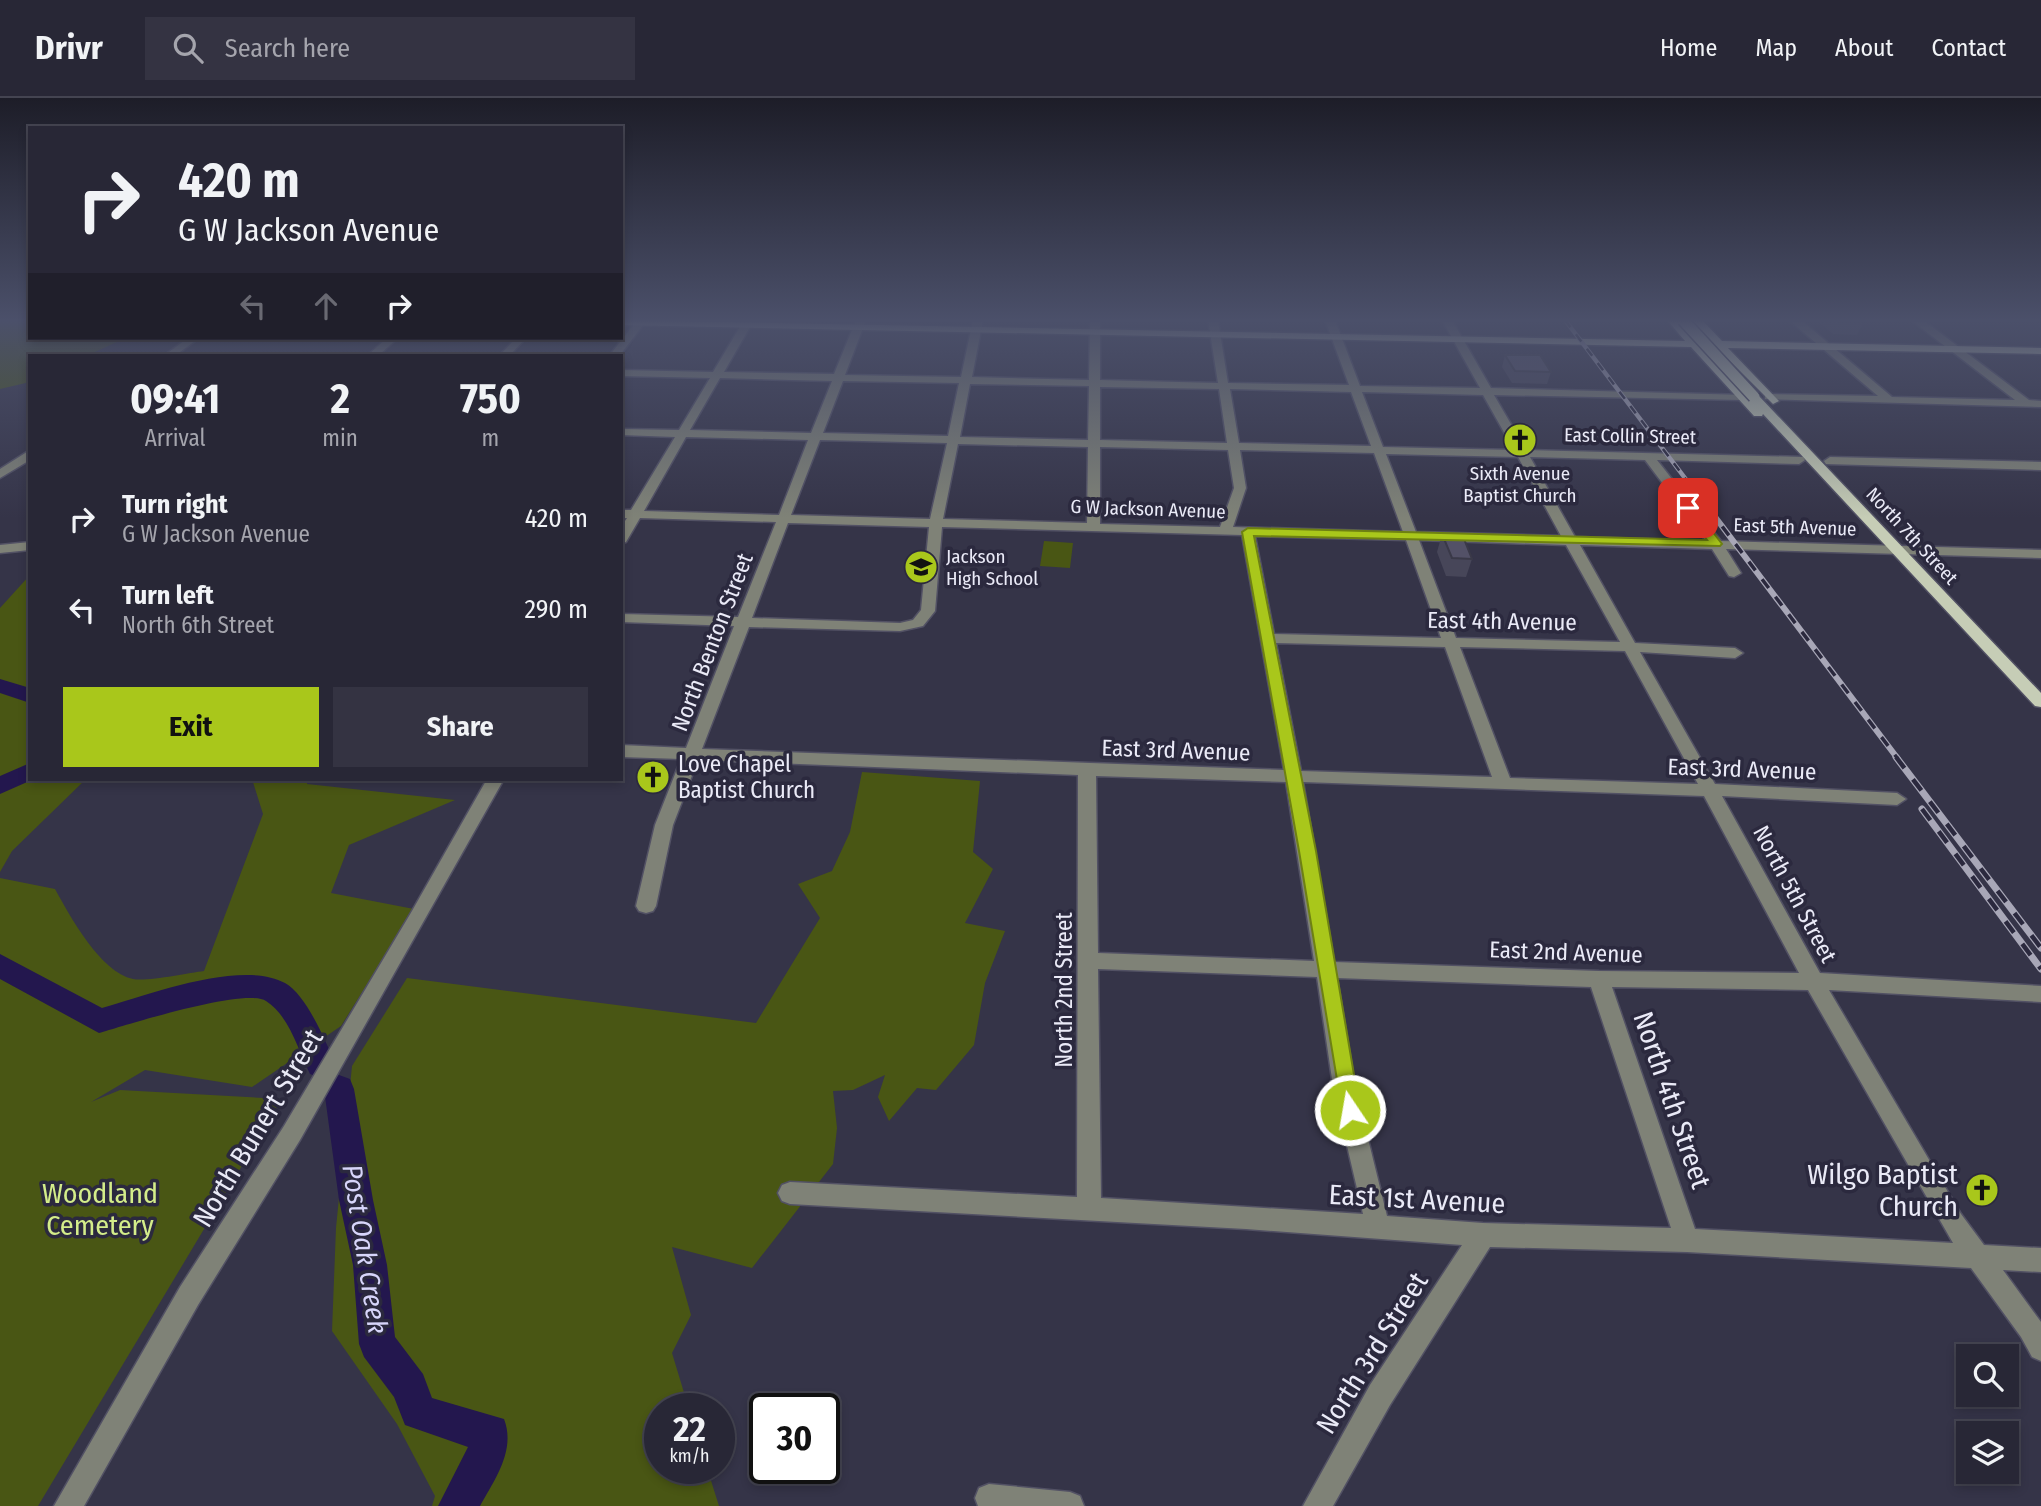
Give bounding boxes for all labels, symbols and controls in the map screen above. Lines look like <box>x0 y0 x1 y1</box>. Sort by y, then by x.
search box <box>145 17 635 80</box>
text: Drivr <box>35 28 103 68</box>
icon: search <box>169 29 207 67</box>
text: Search here <box>225 33 350 64</box>
text: Home <box>1660 34 1717 62</box>
text: Map <box>1755 34 1797 62</box>
text: About <box>1835 34 1893 62</box>
text: Contact <box>1931 34 2006 62</box>
text: 420 m <box>178 151 300 210</box>
icon: right <box>63 154 154 245</box>
text: G W Jackson Avenue <box>178 211 439 249</box>
icon: left <box>234 287 272 325</box>
icon: ahead <box>307 287 345 325</box>
icon: right <box>380 287 418 325</box>
text: 09:41 <box>130 374 220 424</box>
text: 2 <box>330 374 350 424</box>
text: 750 <box>460 374 521 424</box>
church icon: Sixth Avenue Baptist Church <box>1501 421 1539 459</box>
street label: East Collin Street <box>1564 423 1697 449</box>
text: Arrival <box>145 424 206 452</box>
text: min <box>322 424 358 452</box>
text: m <box>482 424 499 452</box>
place label: Sixth Avenue Baptist Church <box>1463 462 1577 507</box>
pin <box>1658 478 1718 538</box>
street label: North 7th Street <box>1861 483 1963 590</box>
text: Turn right <box>122 489 228 520</box>
icon: arrive <box>1669 489 1707 527</box>
street label: G W Jackson Avenue <box>1070 495 1226 523</box>
icon: right <box>63 500 101 538</box>
text: 420 m <box>525 503 588 534</box>
street label: East 5th Avenue <box>1733 513 1857 541</box>
text: G W Jackson Avenue <box>122 520 310 548</box>
place label: Jackson High School <box>946 545 1038 590</box>
school or university icon: Jackson High School <box>902 548 940 586</box>
street label: North Benton Street <box>665 549 759 735</box>
text: Turn left <box>122 580 214 611</box>
icon: left <box>63 591 101 629</box>
text: 290 m <box>524 594 588 625</box>
street label: East 4th Avenue <box>1427 606 1577 636</box>
text: North 6th Street <box>122 611 274 639</box>
button: Exit <box>63 687 319 767</box>
button: Share <box>333 687 588 767</box>
street label: East 3rd Avenue <box>1101 733 1251 767</box>
place label: Love Chapel Baptist Church <box>678 750 815 804</box>
street label: East 3rd Avenue <box>1667 752 1817 786</box>
church icon: Love Chapel Baptist Church <box>634 758 672 796</box>
street label: North 5th Street <box>1747 821 1843 968</box>
street label: North 2nd Street <box>1050 912 1078 1068</box>
street label: East 2nd Avenue <box>1489 935 1643 969</box>
street label: North 4th Street <box>1626 1007 1718 1194</box>
street label: North Bunert Street <box>186 1022 330 1233</box>
position arrow <box>1313 1073 1387 1147</box>
place label: Wilgo Baptist Church <box>1807 1158 1959 1223</box>
water label: Post Oak Creek <box>335 1162 395 1336</box>
church icon: Wilgo Baptist Church <box>1963 1171 2001 1209</box>
park label: Woodland Cemetery <box>42 1177 158 1242</box>
street label: East 1st Avenue <box>1328 1178 1506 1220</box>
street label: North 3rd Street <box>1309 1266 1435 1440</box>
map controls <box>1956 1344 2019 1484</box>
button: search <box>1956 1344 2019 1407</box>
speed limit sign: 30 <box>749 1393 840 1484</box>
text: 22 <box>673 1408 706 1450</box>
button: layers <box>1956 1421 2019 1484</box>
text: km/h <box>669 1445 710 1467</box>

